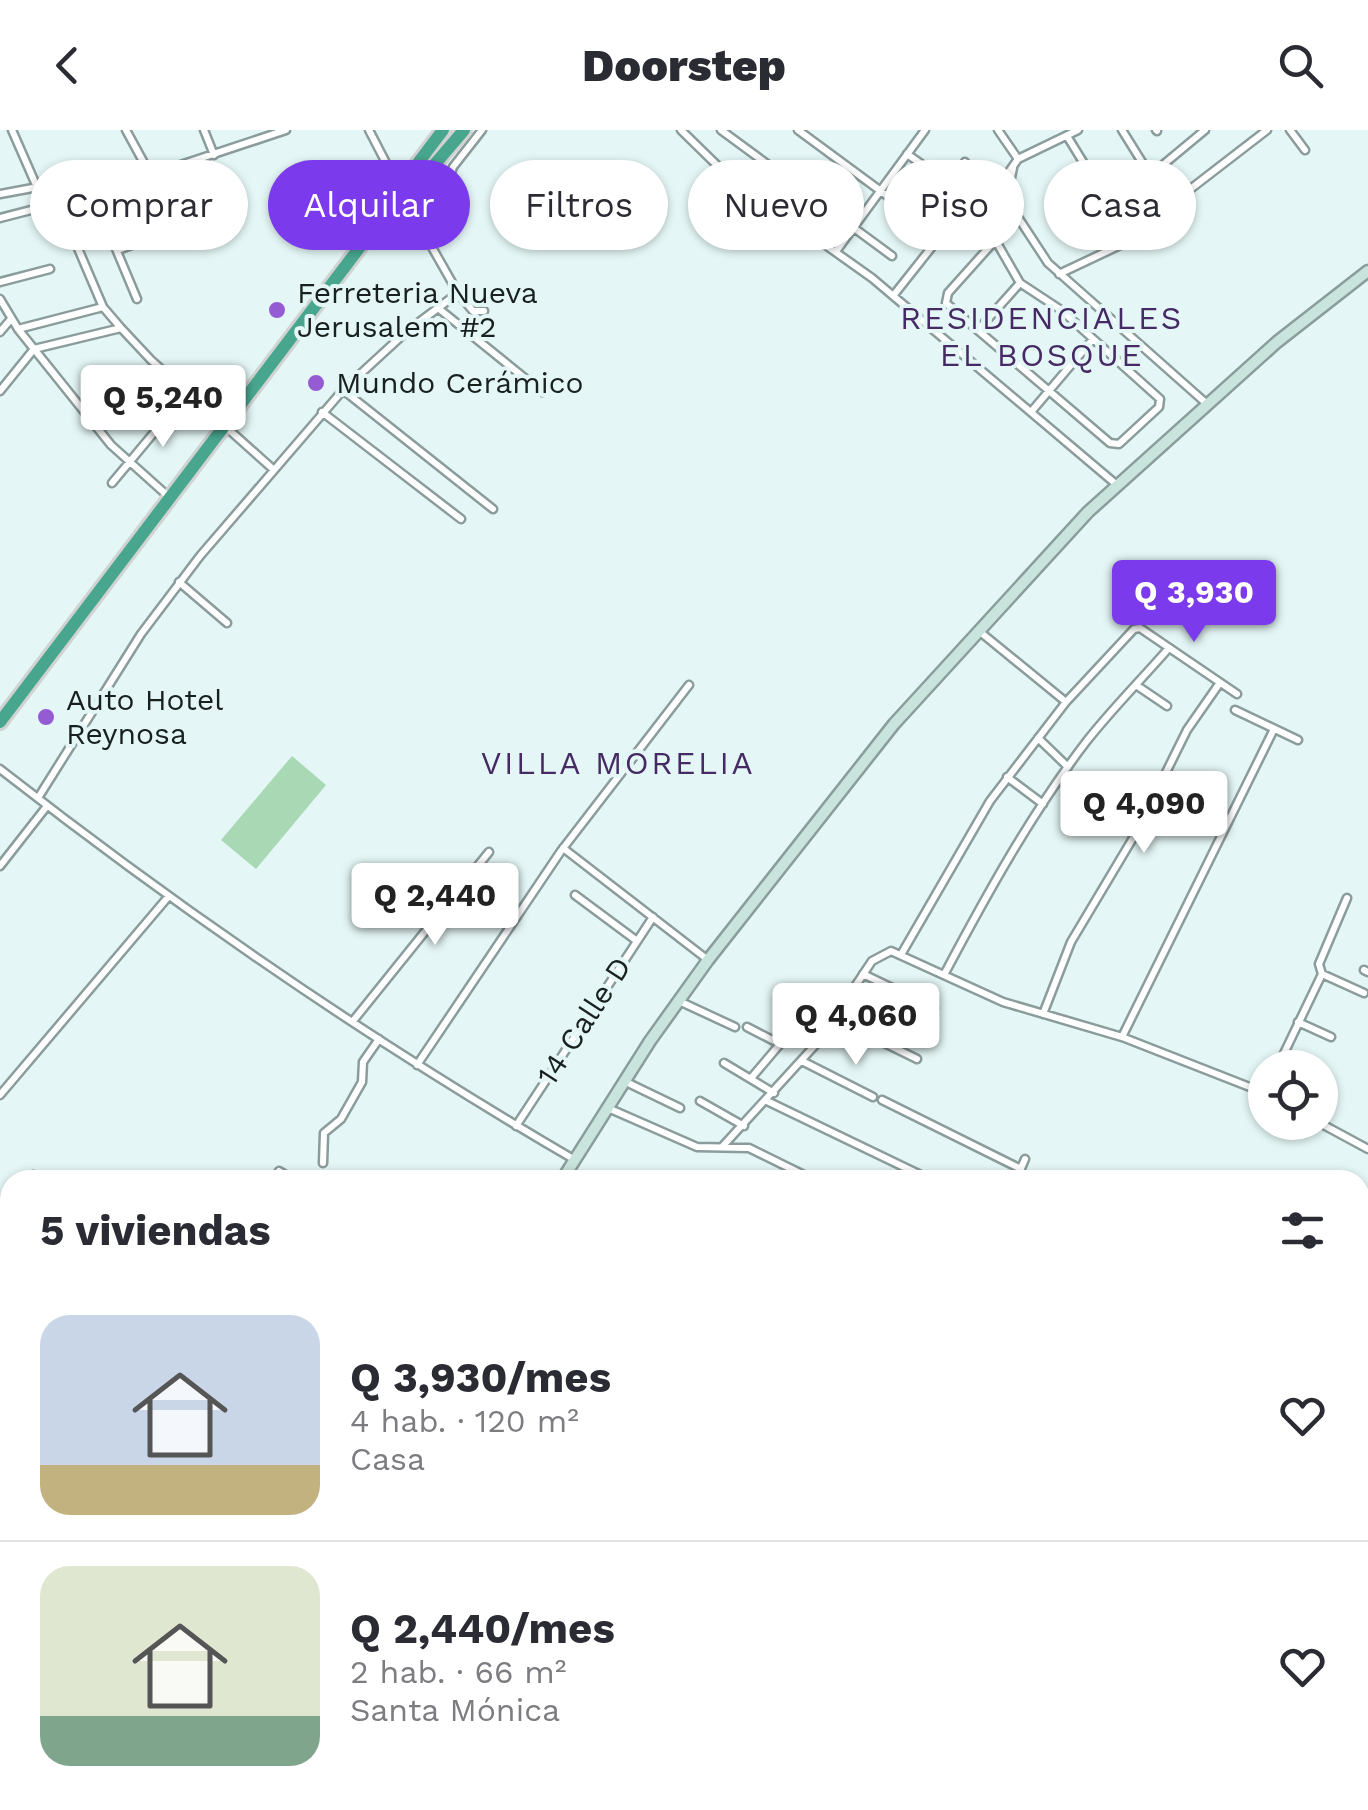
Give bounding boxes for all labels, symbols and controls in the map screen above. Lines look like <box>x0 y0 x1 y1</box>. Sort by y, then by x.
icon: back <box>40 38 95 93</box>
icon: search <box>1273 38 1328 93</box>
text: Doorstep <box>582 39 786 92</box>
chip: Comprar <box>30 160 248 250</box>
chip: Alquilar <box>268 160 470 250</box>
chip: Filtros <box>490 160 668 250</box>
chip: Nuevo <box>688 160 864 250</box>
chip: Piso <box>884 160 1024 250</box>
chip: Casa <box>1044 160 1196 250</box>
place label: Ferreteria Nueva Jerusalem #2 <box>297 275 538 344</box>
marker: Ferreteria Nueva Jerusalem #2 <box>266 299 288 321</box>
district label: RESIDENCIALES EL BOSQUE <box>900 299 1184 374</box>
pin: Q 5,240 <box>71 365 255 450</box>
place label: Mundo Cerámico <box>336 365 584 400</box>
marker: Mundo Cerámico <box>305 372 327 394</box>
text: Q 5,240 <box>103 378 223 416</box>
pin: Q 3,930 <box>1102 560 1286 645</box>
text: Q 3,930 <box>1134 573 1254 611</box>
place label: Auto Hotel Reynosa <box>66 682 223 751</box>
marker: Auto Hotel Reynosa <box>35 706 57 728</box>
district label: VILLA MORELIA <box>481 744 755 782</box>
pin: Q 4,090 <box>1052 771 1236 856</box>
text: Q 4,090 <box>1082 784 1206 822</box>
pin: Q 2,440 <box>343 863 527 948</box>
text: Q 2,440 <box>374 876 496 914</box>
street label: 14 Calle D <box>529 950 638 1091</box>
pin: Q 4,060 <box>764 983 948 1068</box>
text: Q 4,060 <box>794 996 918 1034</box>
map controls <box>1248 1050 1338 1140</box>
button: locate <box>1248 1050 1338 1140</box>
icon: filters <box>1275 1203 1330 1258</box>
text: 5 viviendas <box>40 1206 271 1255</box>
text: Q 3,930/mes <box>350 1353 611 1402</box>
icon: home <box>120 1355 240 1475</box>
icon: heart <box>1275 1388 1330 1443</box>
text: 4 hab. · 120 m² <box>350 1402 579 1440</box>
text: Casa <box>350 1440 425 1478</box>
text: Q 2,440/mes <box>350 1604 615 1653</box>
icon: home <box>120 1606 240 1726</box>
icon: heart <box>1275 1639 1330 1694</box>
text: 2 hab. · 66 m² <box>350 1653 566 1691</box>
text: Santa Mónica <box>350 1691 560 1729</box>

